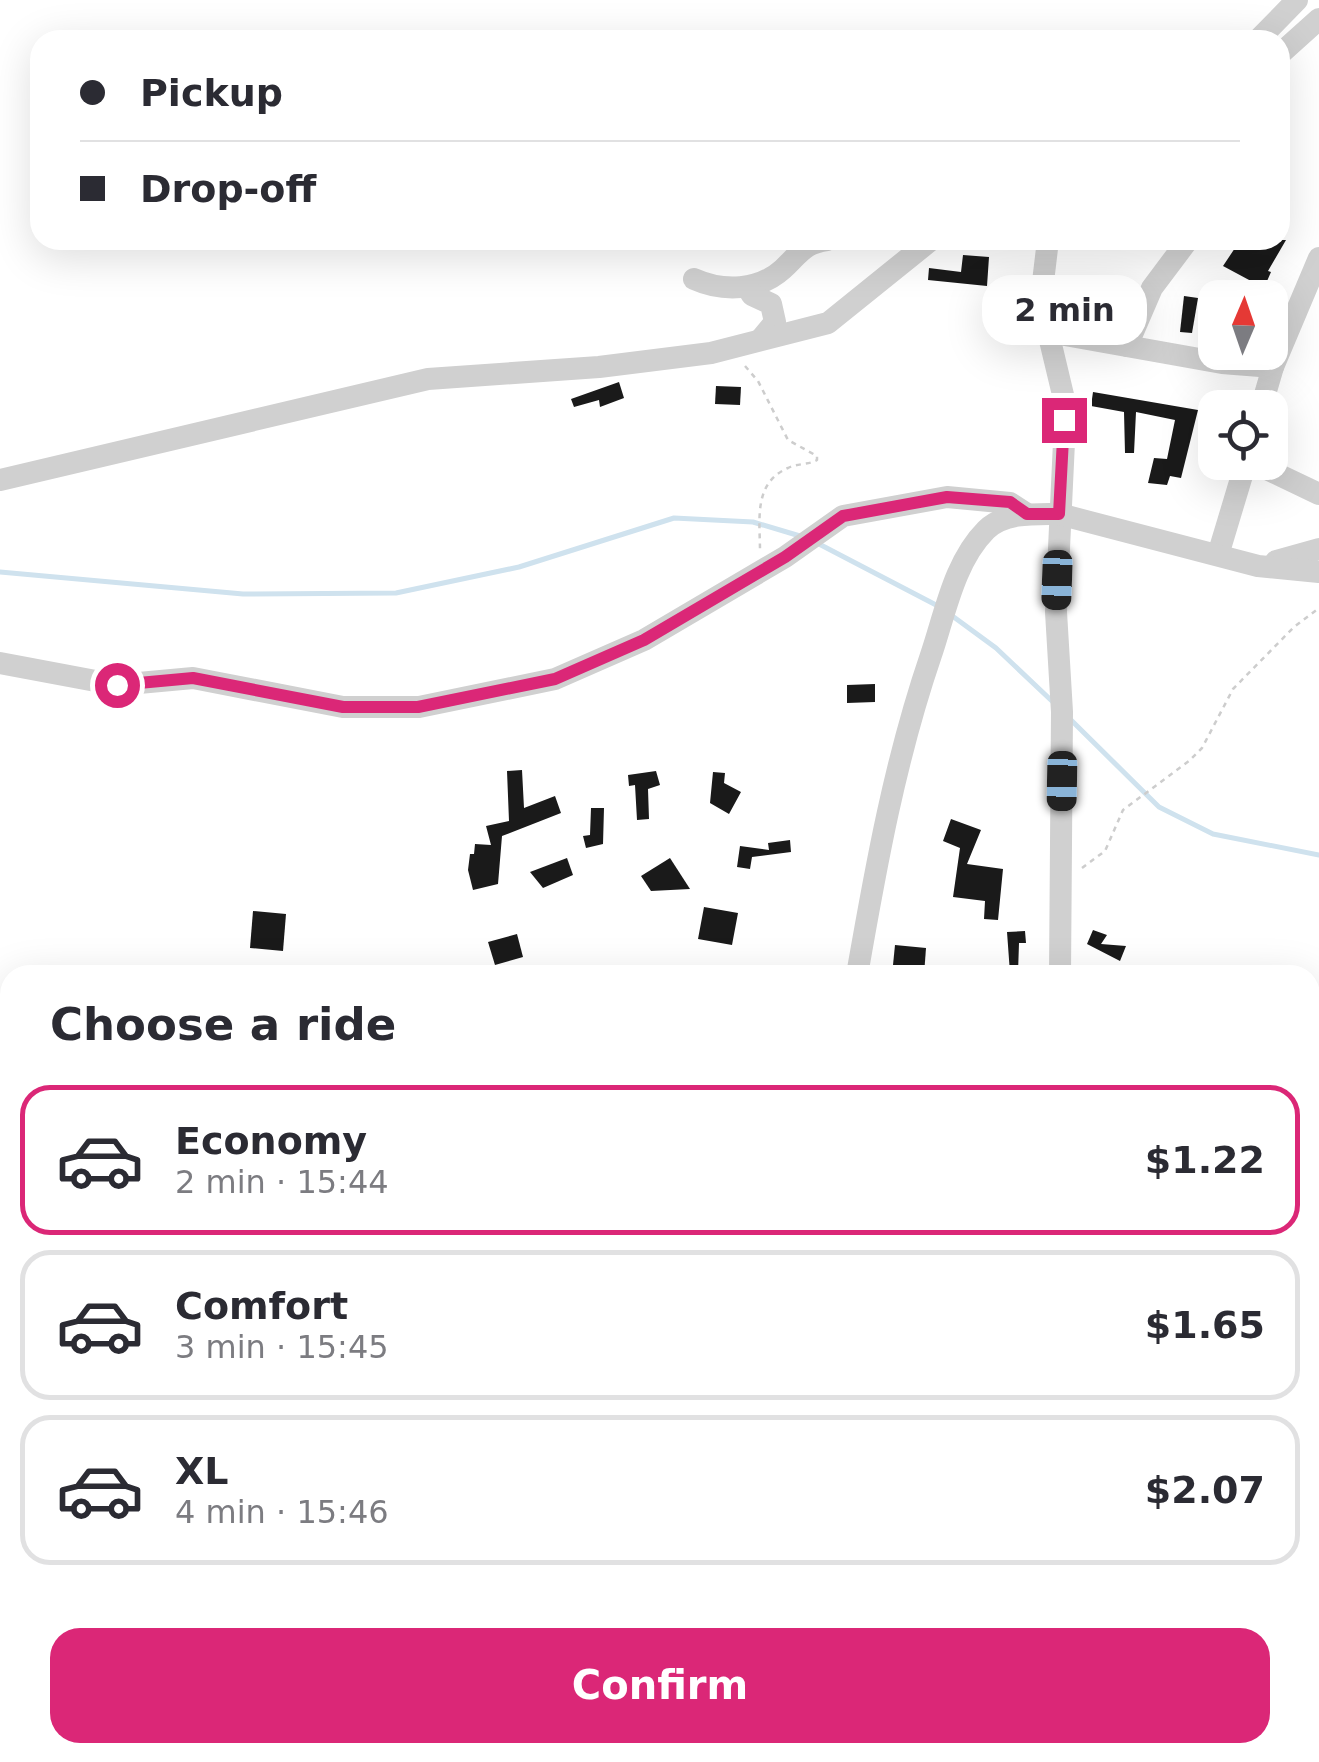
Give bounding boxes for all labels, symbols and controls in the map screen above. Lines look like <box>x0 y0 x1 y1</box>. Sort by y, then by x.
text: Pickup <box>140 71 283 115</box>
text: Drop-off <box>140 167 316 211</box>
callout: 2 min <box>982 275 1146 345</box>
north arrow <box>1198 280 1288 370</box>
map controls <box>1198 280 1288 480</box>
text: 2 min <box>1014 291 1115 329</box>
button: locate <box>1198 390 1288 480</box>
route end <box>1042 398 1087 443</box>
car <box>1041 549 1073 611</box>
route start <box>95 663 140 708</box>
car <box>1046 751 1078 811</box>
text: Choose a ride <box>50 998 396 1051</box>
icon: car <box>55 1115 145 1205</box>
text: Economy <box>175 1119 367 1163</box>
text: $1.22 <box>1145 1138 1265 1182</box>
text: 2 min · 15:44 <box>175 1163 389 1201</box>
icon: car <box>55 1280 145 1370</box>
text: Comfort <box>175 1284 348 1328</box>
text: $1.65 <box>1145 1303 1265 1347</box>
text: 3 min · 15:45 <box>175 1328 389 1366</box>
icon: car <box>55 1445 145 1535</box>
text: XL <box>175 1449 229 1493</box>
text: $2.07 <box>1145 1468 1265 1512</box>
text: 4 min · 15:46 <box>175 1493 389 1531</box>
button: Confirm <box>50 1628 1270 1743</box>

